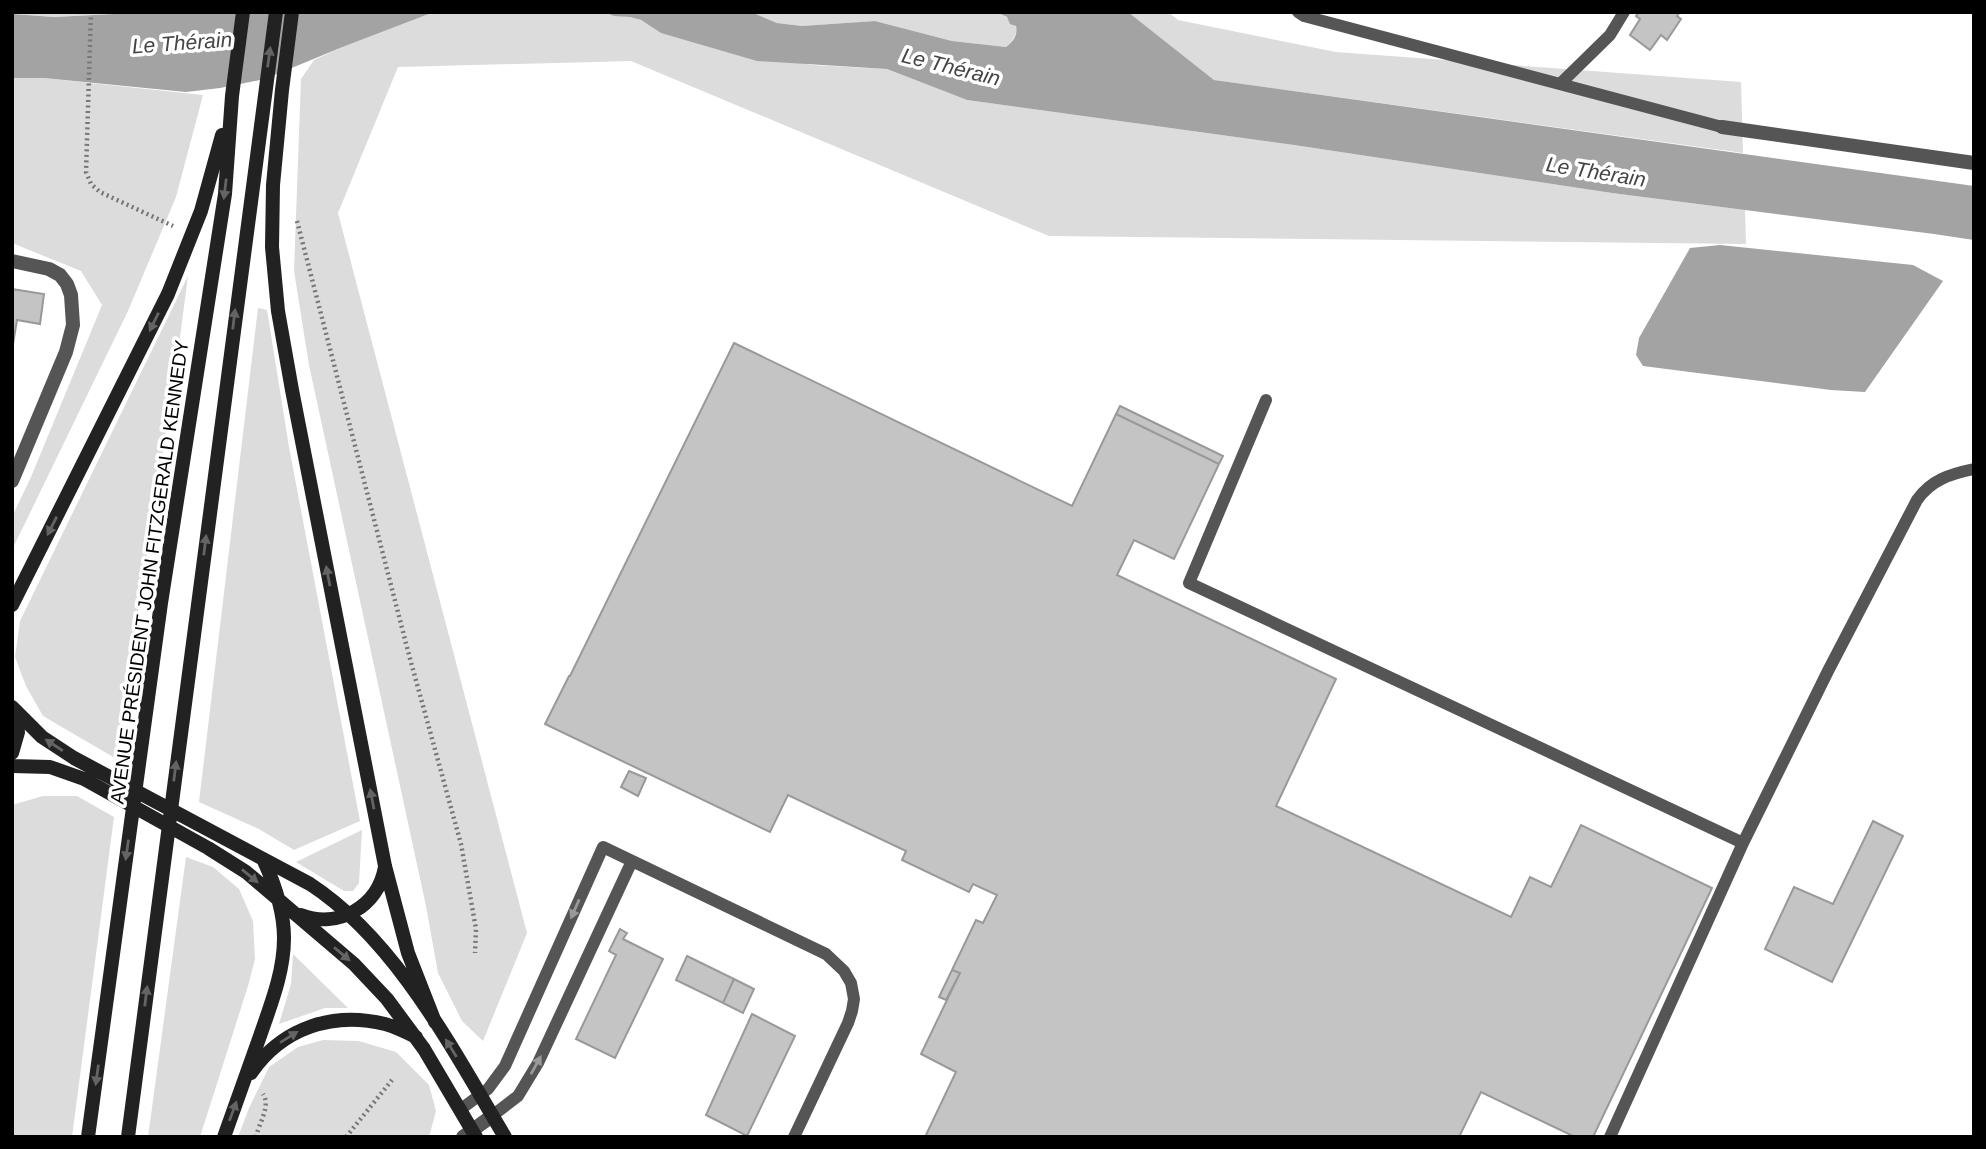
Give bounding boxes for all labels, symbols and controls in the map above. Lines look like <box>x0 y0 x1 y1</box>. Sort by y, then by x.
water label: Le Thérain <box>131 28 233 57</box>
water label: Le Thérain <box>900 43 1003 90</box>
one-way arrow <box>264 46 275 68</box>
water label: Le Thérain <box>1545 152 1647 191</box>
one-way arrow <box>220 178 231 200</box>
one-way arrow <box>229 308 240 330</box>
one-way arrow <box>148 312 159 332</box>
street label: AVENUE PRÉSIDENT JOHN FITZGERALD KENNEDY <box>107 339 193 805</box>
one-way arrow <box>47 516 58 536</box>
one-way arrow <box>200 534 211 556</box>
one-way arrow <box>323 565 334 587</box>
one-way arrow <box>44 738 64 751</box>
one-way arrow <box>170 759 181 781</box>
one-way arrow <box>367 788 378 810</box>
one-way arrow <box>122 839 133 861</box>
one-way arrow <box>241 869 259 884</box>
one-way arrow <box>569 899 581 919</box>
one-way arrow <box>333 946 351 962</box>
one-way arrow <box>141 985 152 1007</box>
one-way arrow <box>279 1031 299 1044</box>
one-way arrow <box>444 1038 457 1057</box>
one-way arrow <box>530 1055 542 1075</box>
one-way arrow <box>91 1064 102 1086</box>
one-way arrow <box>228 1101 239 1122</box>

